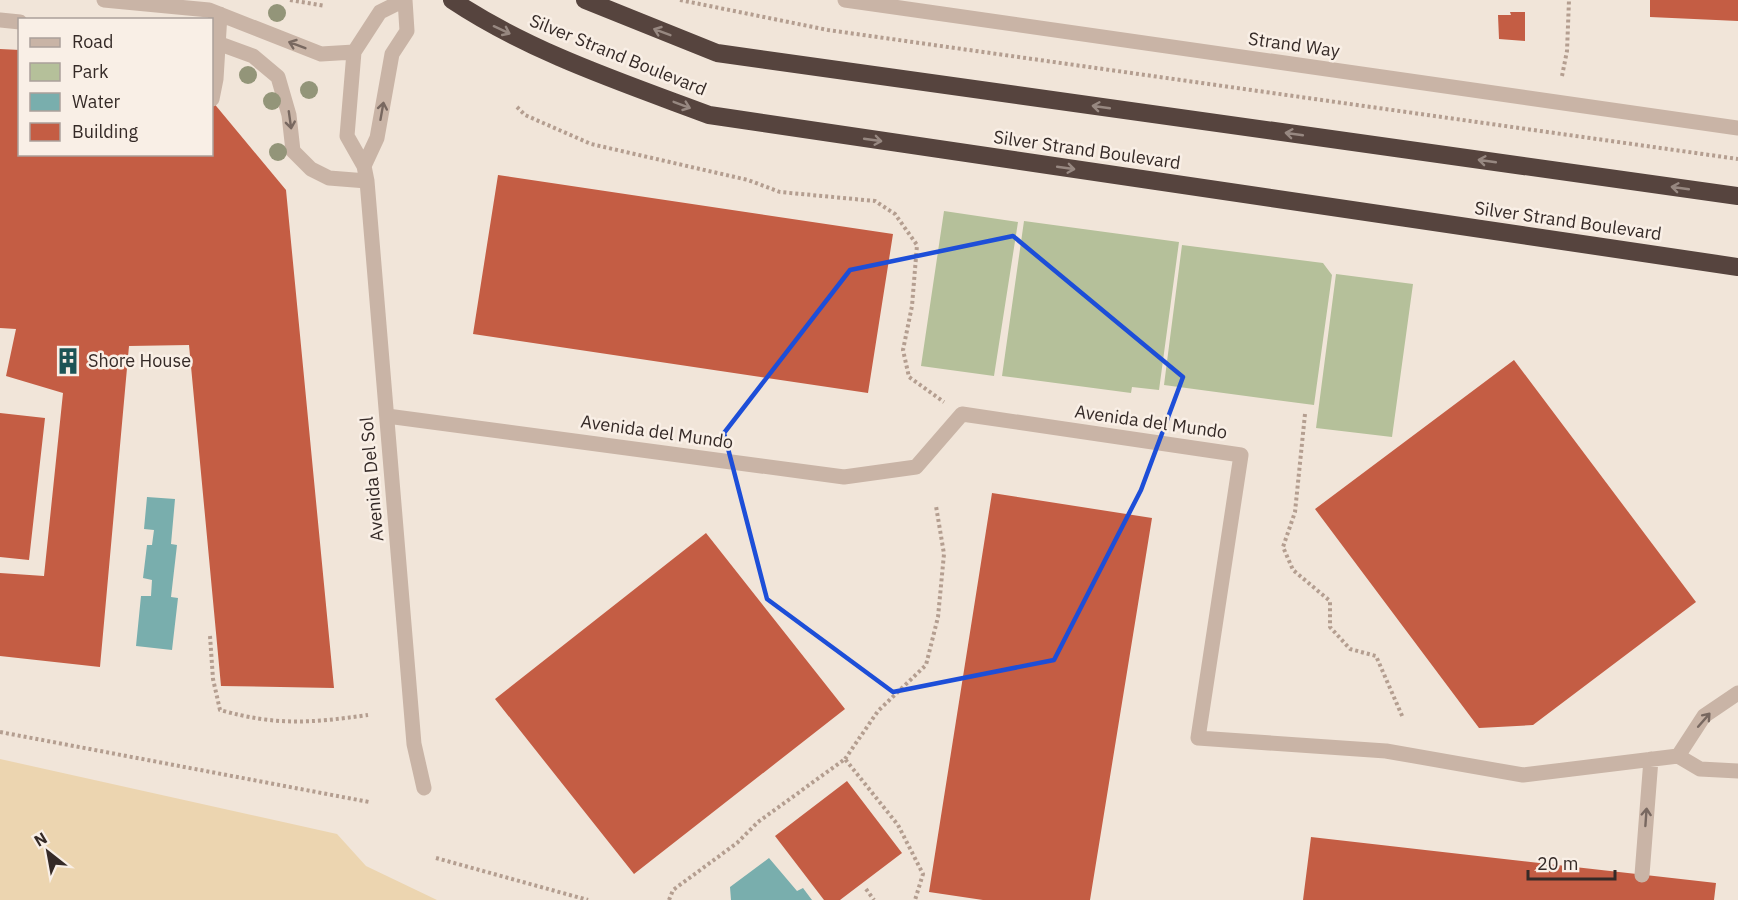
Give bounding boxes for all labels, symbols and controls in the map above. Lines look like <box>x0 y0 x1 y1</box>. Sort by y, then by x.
street label: Silver Strand Boulevard <box>526 8 710 101</box>
legend <box>18 18 213 156</box>
one-way arrow <box>493 24 511 36</box>
one-way arrow <box>654 26 672 37</box>
street label: Strand Way <box>1247 27 1341 62</box>
text: Road <box>72 30 113 53</box>
one-way arrow <box>288 38 307 49</box>
text: Park <box>72 60 109 83</box>
text: Water <box>72 90 121 113</box>
one-way arrow <box>672 100 691 111</box>
one-way arrow <box>1091 101 1111 112</box>
one-way arrow <box>377 102 388 121</box>
one-way arrow <box>284 110 295 129</box>
text: Building <box>72 120 139 143</box>
street label: Silver Strand Boulevard <box>992 125 1182 174</box>
one-way arrow <box>1284 128 1304 139</box>
one-way arrow <box>863 134 883 145</box>
one-way arrow <box>1478 155 1497 166</box>
one-way arrow <box>1056 163 1075 174</box>
one-way arrow <box>1671 182 1690 193</box>
street label: Silver Strand Boulevard <box>1473 196 1663 245</box>
building icon: Shore House <box>53 346 83 376</box>
place label: Shore House <box>88 349 191 372</box>
street label: Avenida del Mundo <box>1073 399 1229 444</box>
street label: Avenida del Mundo <box>579 409 735 454</box>
street label: Avenida Del Sol <box>355 416 388 542</box>
one-way arrow <box>1696 712 1710 728</box>
one-way arrow <box>1641 808 1652 828</box>
north arrow <box>18 822 78 882</box>
text: N <box>30 828 50 851</box>
scale bar <box>1528 843 1615 881</box>
text: 20 m <box>1537 852 1579 875</box>

